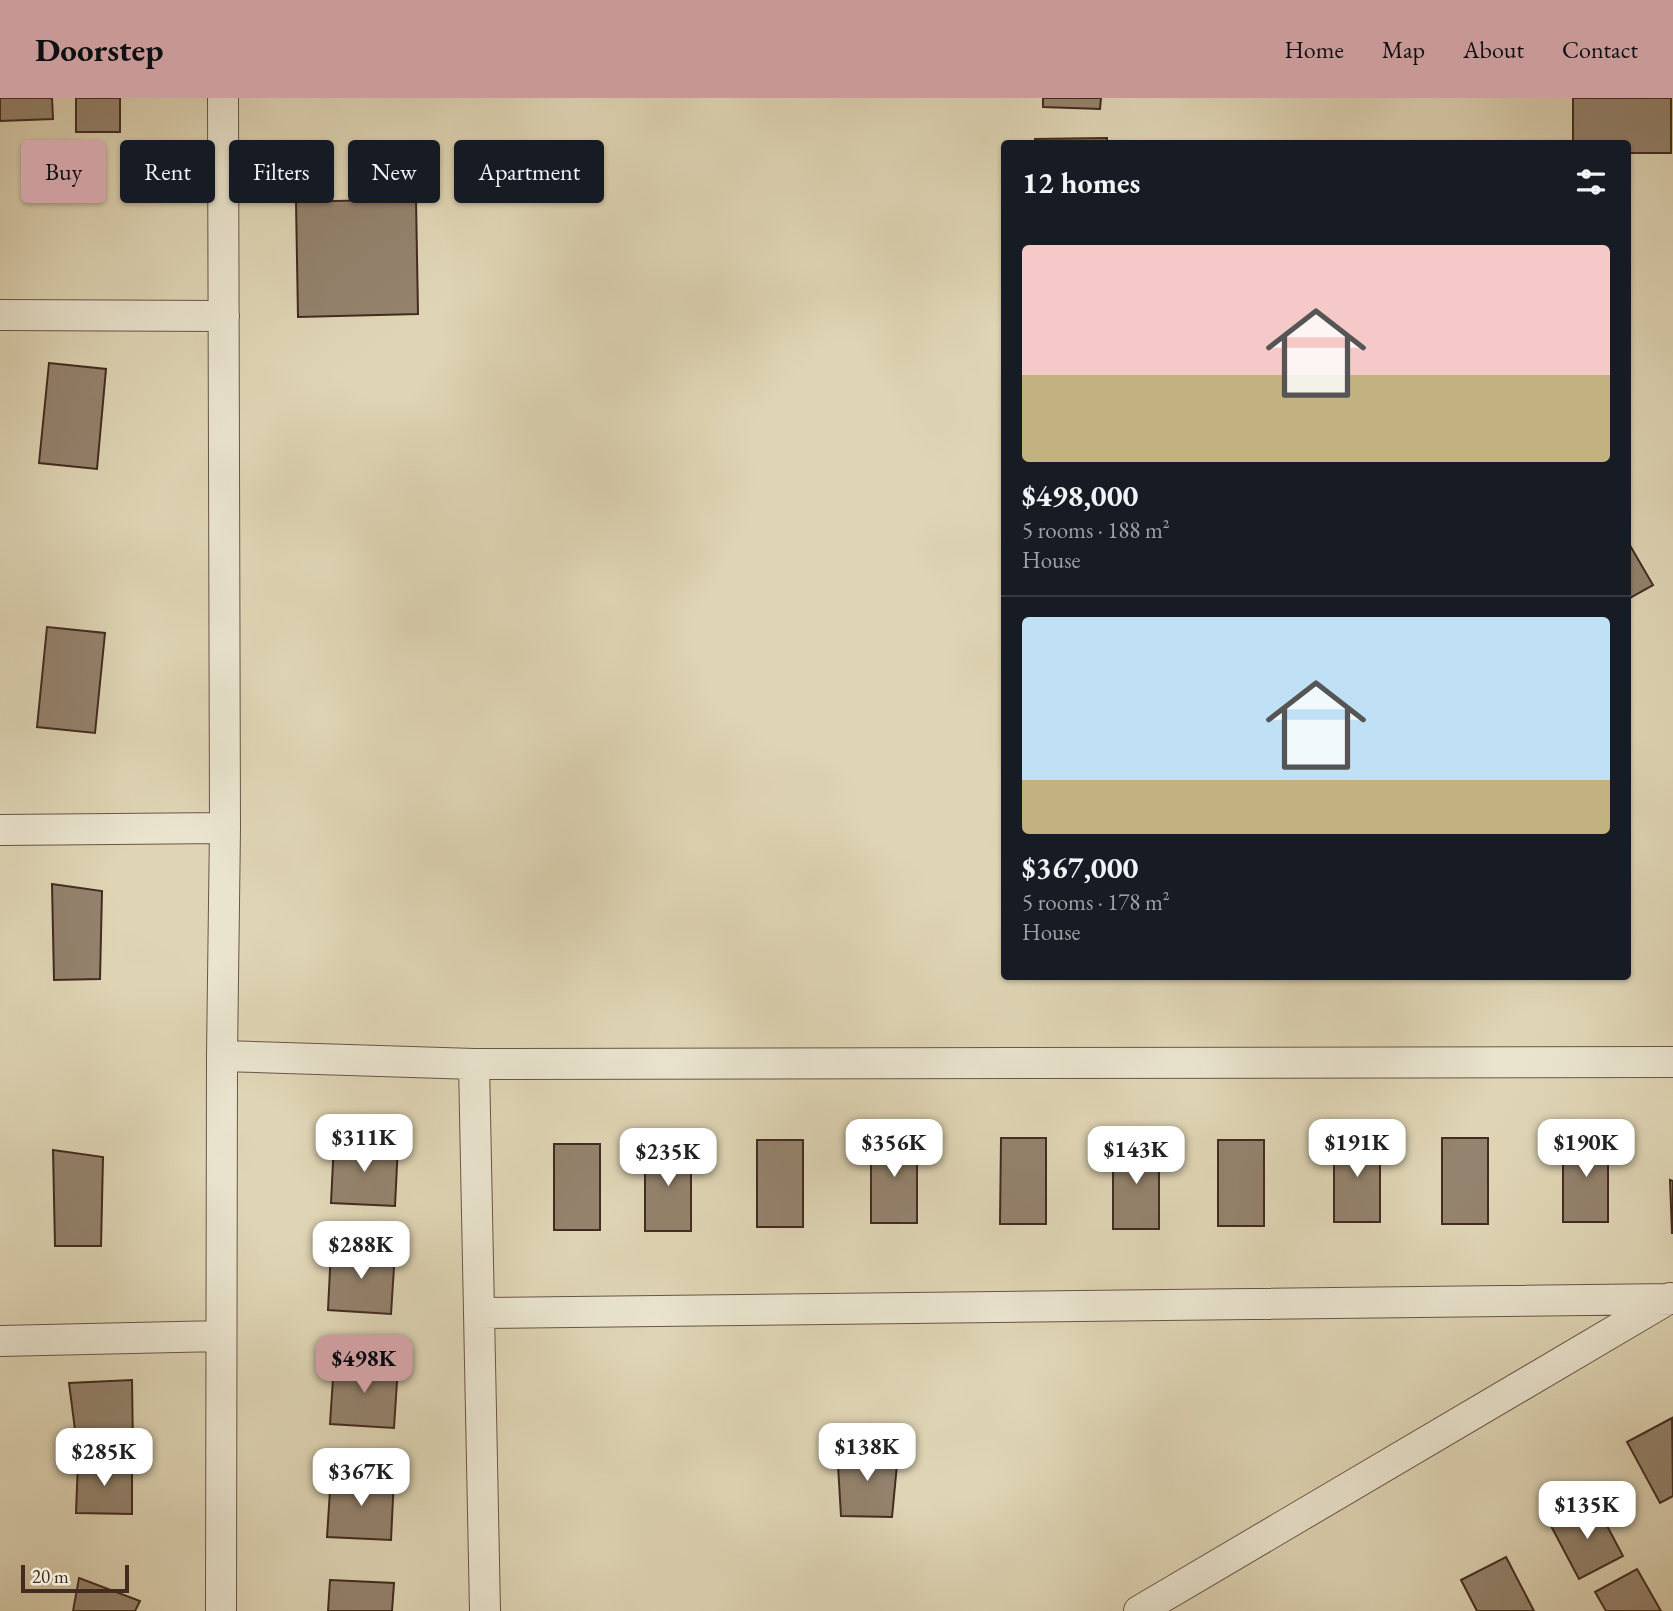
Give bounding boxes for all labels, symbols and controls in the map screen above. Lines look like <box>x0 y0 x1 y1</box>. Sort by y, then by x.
text: Doorstep <box>35 28 163 71</box>
text: Home <box>1284 34 1344 65</box>
text: Map <box>1382 34 1425 65</box>
text: About <box>1463 34 1524 65</box>
text: Contact <box>1562 34 1638 65</box>
chip: Buy <box>21 140 106 203</box>
chip: Rent <box>120 140 215 203</box>
chip: Filters <box>229 140 334 203</box>
chip: New <box>348 140 440 203</box>
chip: Apartment <box>454 140 604 203</box>
text: 12 homes <box>1022 163 1140 202</box>
icon: filters <box>1572 163 1610 201</box>
icon: home <box>1253 290 1379 416</box>
text: $498,000 <box>1022 476 1138 515</box>
text: 5 rooms · 188 m² <box>1022 515 1170 545</box>
text: House <box>1022 545 1081 575</box>
icon: home <box>1253 662 1379 788</box>
text: $367,000 <box>1022 848 1138 887</box>
text: 5 rooms · 178 m² <box>1022 887 1170 917</box>
text: House <box>1022 917 1081 947</box>
pin: $311K <box>315 1114 413 1174</box>
pin: $356K <box>845 1119 943 1179</box>
pin: $191K <box>1308 1119 1406 1179</box>
pin: $190K <box>1537 1119 1635 1179</box>
text: $311K <box>332 1122 396 1152</box>
pin: $143K <box>1087 1126 1185 1186</box>
text: $356K <box>862 1127 926 1157</box>
text: $191K <box>1325 1127 1389 1157</box>
text: $190K <box>1554 1127 1618 1157</box>
pin: $235K <box>619 1128 717 1188</box>
text: $143K <box>1104 1134 1168 1164</box>
text: $235K <box>636 1136 700 1166</box>
pin: $288K <box>312 1222 410 1281</box>
text: $288K <box>329 1229 393 1259</box>
pin: $498K <box>315 1336 413 1395</box>
text: $498K <box>332 1343 396 1373</box>
pin: $138K <box>818 1424 916 1483</box>
pin: $285K <box>55 1428 153 1488</box>
text: $138K <box>835 1431 899 1461</box>
text: $285K <box>72 1436 136 1466</box>
pin: $367K <box>312 1448 410 1508</box>
text: $367K <box>329 1456 393 1486</box>
pin: $135K <box>1538 1482 1636 1541</box>
text: $135K <box>1555 1489 1619 1519</box>
scale bar <box>21 1562 130 1594</box>
text: 20 m <box>32 1564 69 1589</box>

